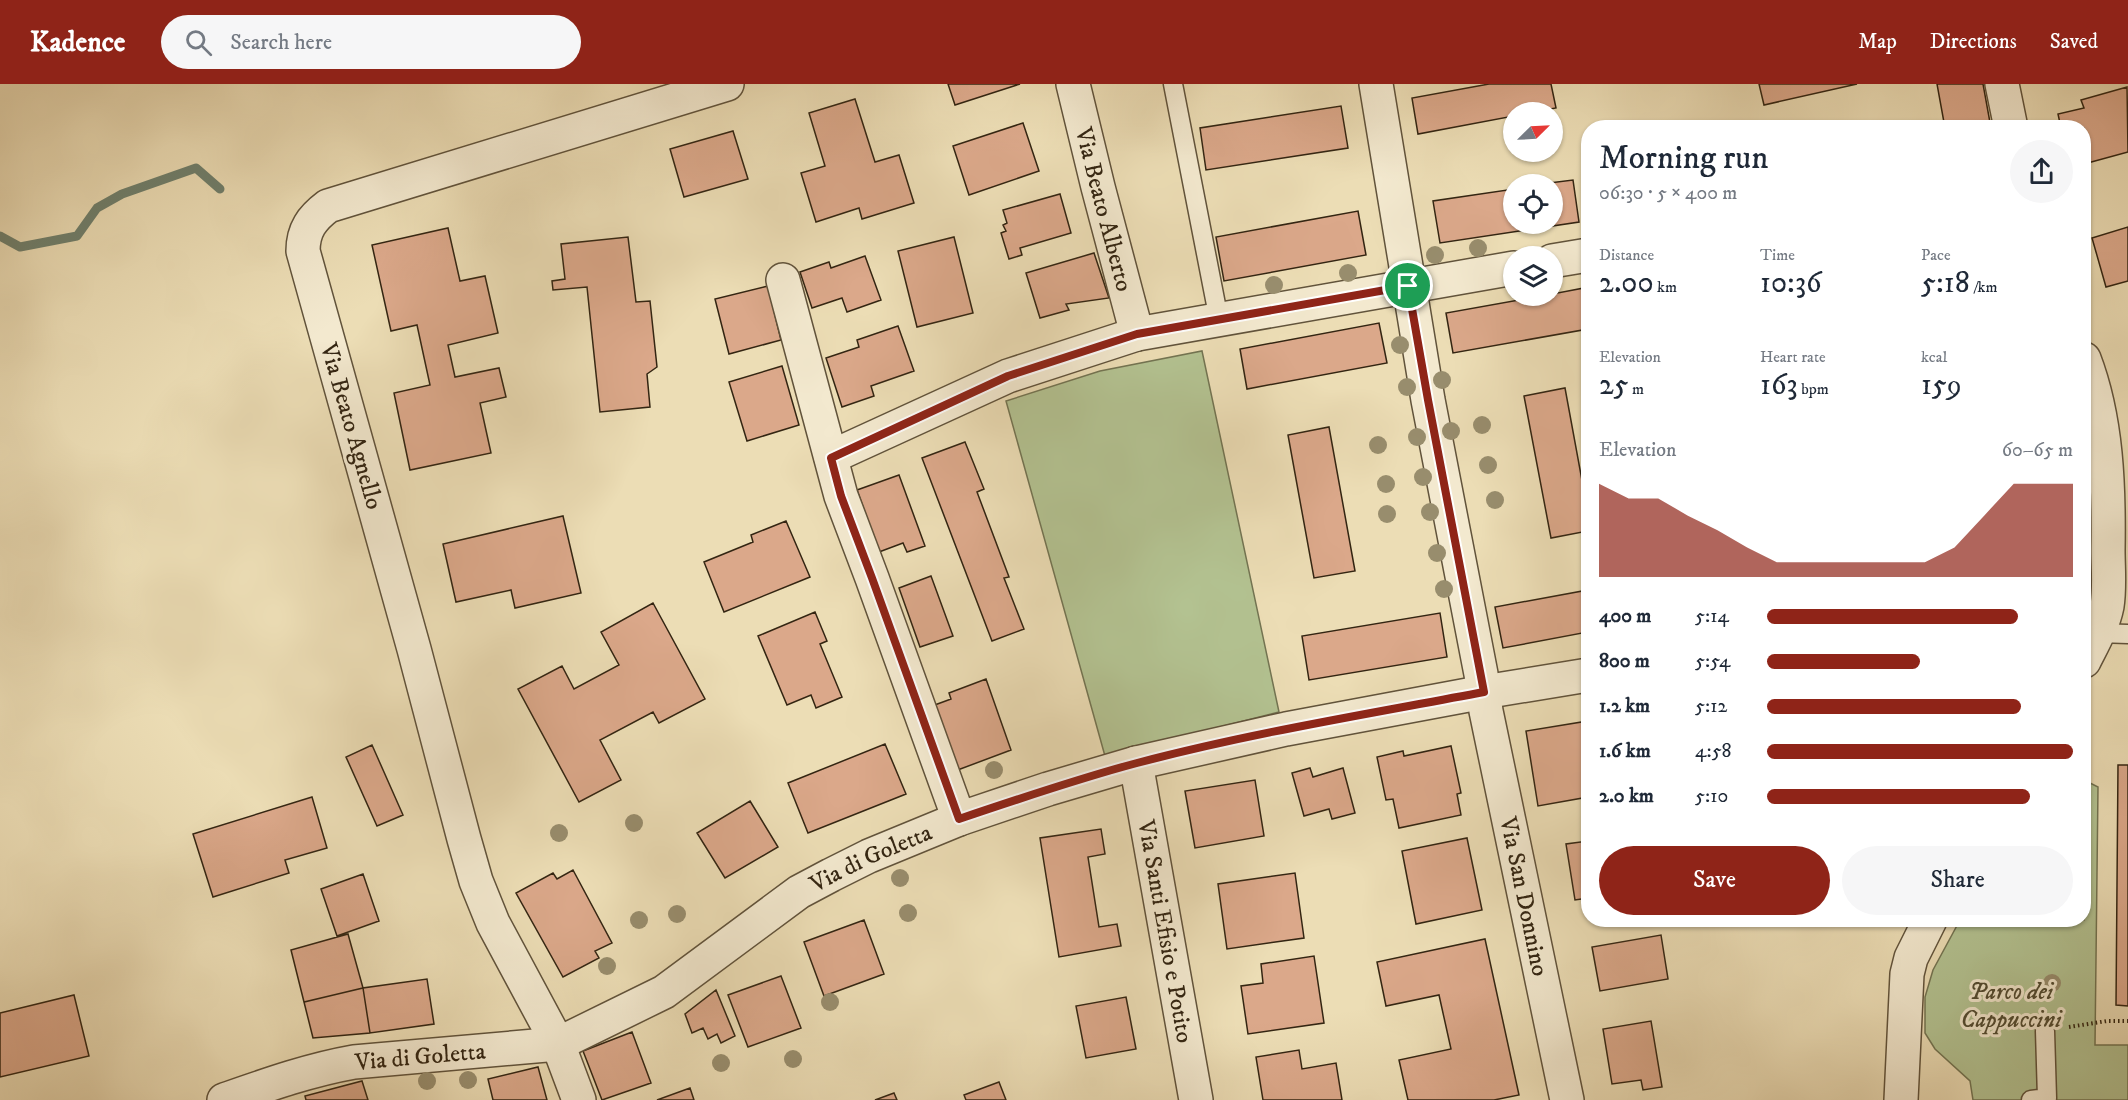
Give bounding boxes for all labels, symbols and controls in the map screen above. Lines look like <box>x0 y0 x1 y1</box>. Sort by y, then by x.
search box <box>161 15 581 69</box>
text: Kadence <box>30 25 125 60</box>
icon: search <box>182 26 215 59</box>
text: Search here <box>230 29 332 56</box>
text: Map <box>1858 29 1897 55</box>
text: Directions <box>1930 29 2017 55</box>
text: Saved <box>2050 29 2098 55</box>
north arrow <box>1503 102 1563 162</box>
map controls <box>1503 102 1563 306</box>
street label: Via Beato Alberto <box>1068 123 1139 295</box>
text: Morning run <box>1599 138 1768 179</box>
button: share <box>2010 140 2073 203</box>
button: locate <box>1503 174 1563 234</box>
text: 06:30 · 5 × 400 m <box>1599 181 1737 206</box>
text: Distance <box>1599 245 1654 265</box>
text: Time <box>1760 245 1795 265</box>
text: Pace <box>1921 245 1951 265</box>
button: layers <box>1503 246 1563 306</box>
pin <box>1382 260 1433 311</box>
text: 2.00 <box>1599 265 1654 302</box>
text: 10:36 <box>1760 265 1822 302</box>
text: 5:18 <box>1921 265 1970 302</box>
icon: arrive <box>1391 269 1424 302</box>
text: km <box>1654 277 1677 297</box>
text: /km <box>1970 277 1998 297</box>
street label: Via Beato Agnello <box>313 339 389 513</box>
text: Elevation <box>1599 347 1661 367</box>
text: Heart rate <box>1760 347 1826 367</box>
text: kcal <box>1921 347 1947 367</box>
text: 25 <box>1599 367 1628 404</box>
text: 163 <box>1760 367 1798 404</box>
text: 159 <box>1921 367 1962 404</box>
text: m <box>1628 379 1644 399</box>
text: bpm <box>1798 379 1829 399</box>
text: Elevation <box>1599 438 1676 463</box>
text: 60–65 m <box>2002 438 2073 463</box>
text: 400 m <box>1599 604 1651 629</box>
text: 5:14 <box>1695 604 1729 629</box>
text: 800 m <box>1599 649 1650 674</box>
text: 5:54 <box>1695 649 1731 674</box>
text: 1.2 km <box>1599 694 1650 719</box>
text: 5:12 <box>1695 694 1727 719</box>
text: 1.6 km <box>1599 739 1651 764</box>
text: 4:58 <box>1695 739 1732 764</box>
text: 2.0 km <box>1599 784 1654 809</box>
text: 5:10 <box>1695 784 1728 809</box>
street label: Via San Donnino <box>1492 813 1555 979</box>
street label: Via Santi Efisio e Potito <box>1130 817 1200 1045</box>
street label: Via di Goletta <box>804 818 937 900</box>
button: Save <box>1599 846 1830 915</box>
button: Share <box>1842 846 2073 915</box>
park label: Parco dei Cappuccini <box>1960 977 2063 1035</box>
street label: Via di Goletta <box>353 1036 488 1078</box>

